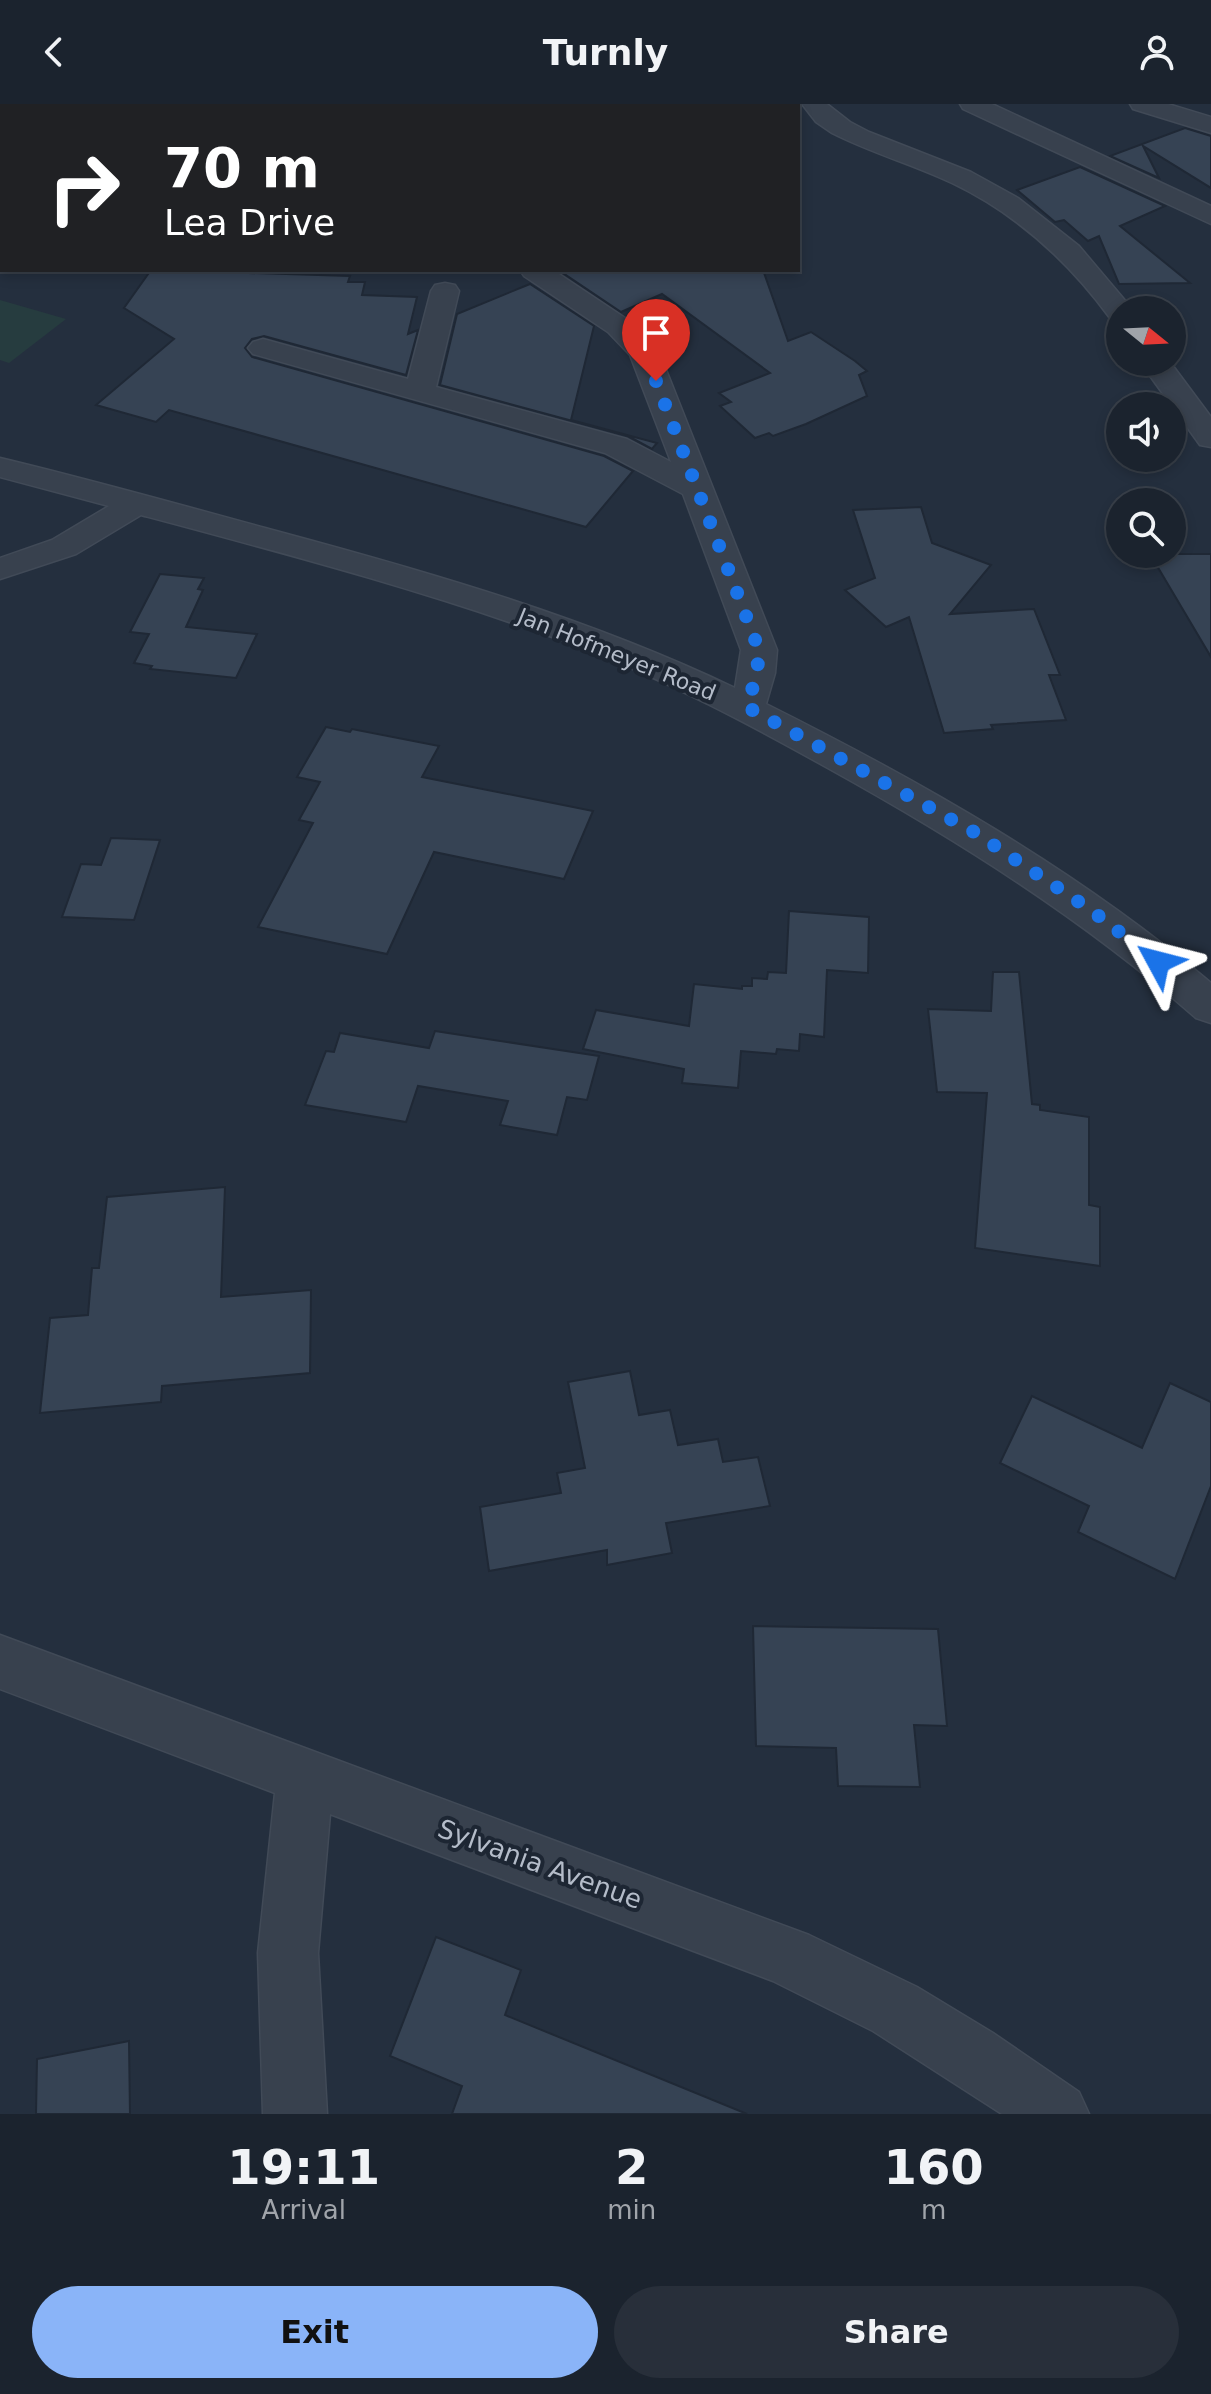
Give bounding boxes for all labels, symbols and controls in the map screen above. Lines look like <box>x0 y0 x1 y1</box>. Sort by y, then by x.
icon: back <box>32 30 76 74</box>
icon: person <box>1135 30 1179 74</box>
text: Turnly <box>543 32 668 73</box>
text: 70 m <box>164 135 320 200</box>
icon: right <box>32 136 136 240</box>
text: Lea Drive <box>164 202 335 243</box>
north arrow <box>1106 296 1186 376</box>
map controls <box>1106 296 1186 568</box>
pin <box>622 299 690 381</box>
icon: arrive <box>634 311 678 355</box>
button: sound <box>1106 392 1186 472</box>
button: search <box>1106 488 1186 568</box>
street label: Jan Hofmeyer Road <box>512 603 720 706</box>
position arrow <box>1116 920 1200 1004</box>
street label: Sylvania Avenue <box>434 1813 646 1915</box>
text: 19:11 <box>227 2139 380 2195</box>
text: 2 <box>615 2139 648 2195</box>
text: 160 <box>884 2139 984 2195</box>
text: Arrival <box>261 2195 346 2225</box>
text: min <box>607 2195 656 2225</box>
text: m <box>921 2195 946 2225</box>
button: Exit <box>32 2286 598 2378</box>
button: Share <box>614 2286 1179 2378</box>

